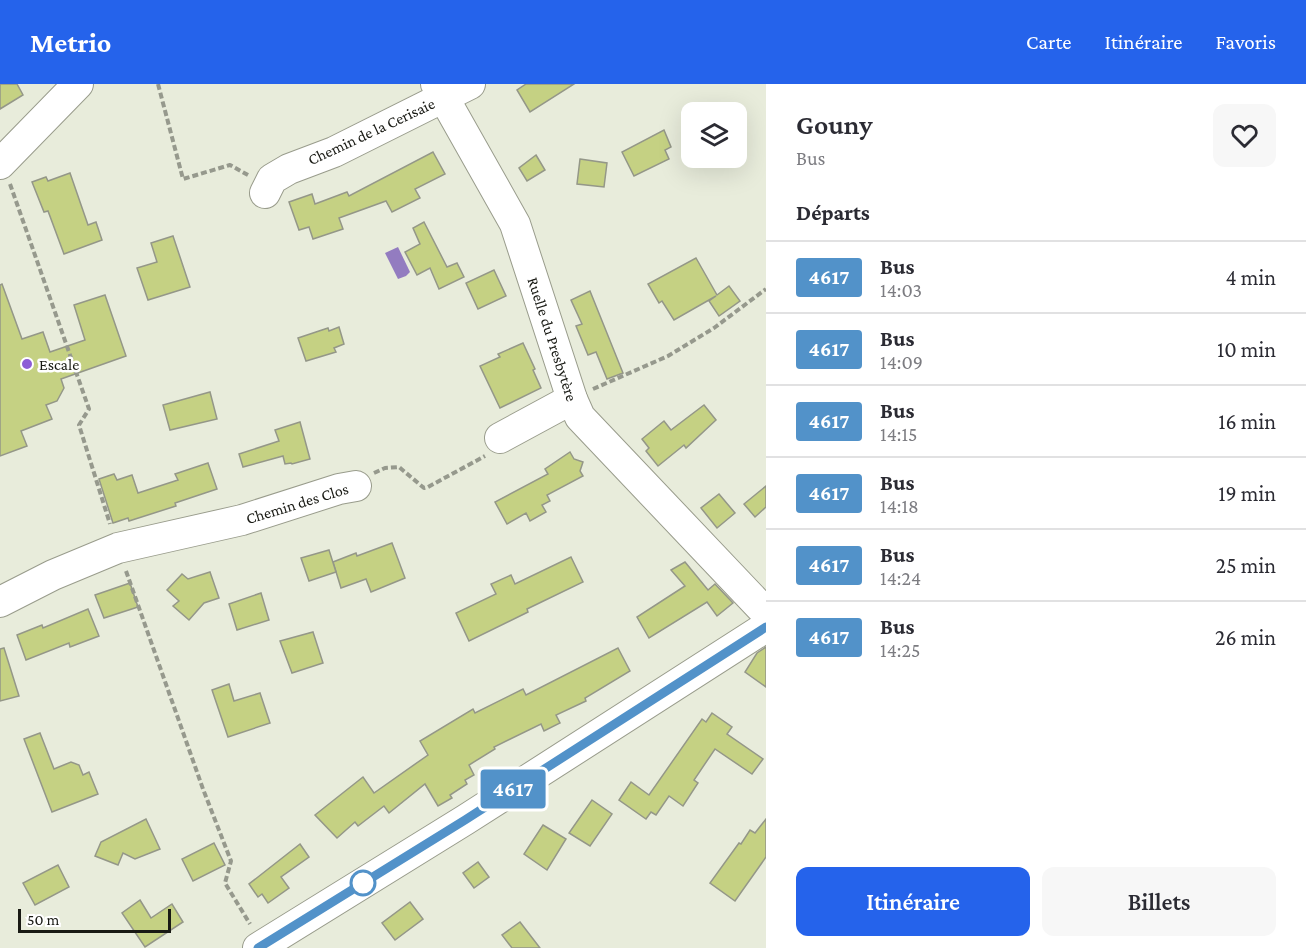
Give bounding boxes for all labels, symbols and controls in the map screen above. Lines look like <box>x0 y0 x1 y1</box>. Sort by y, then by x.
text: Metrio <box>30 27 111 58</box>
text: Carte <box>1026 30 1072 54</box>
text: Itinéraire <box>1105 30 1182 54</box>
text: Favoris <box>1215 30 1276 54</box>
street label: Chemin de la Cerisaie <box>305 95 437 168</box>
map controls <box>681 102 747 168</box>
button: layers <box>681 102 747 168</box>
button: heart <box>1213 104 1276 167</box>
text: Gouny <box>796 109 873 140</box>
text: Bus <box>796 147 825 169</box>
text: Départs <box>796 200 870 225</box>
text: Bus <box>880 254 914 279</box>
text: 4617 <box>809 265 849 289</box>
text: 4 min <box>1225 265 1276 290</box>
street label: Ruelle du Presbytère <box>524 275 581 404</box>
text: 14:03 <box>880 279 922 301</box>
text: Bus <box>880 326 914 351</box>
text: 4617 <box>809 337 849 361</box>
text: 10 min <box>1217 337 1276 362</box>
text: 14:09 <box>880 351 923 373</box>
place label: Escale <box>39 356 79 373</box>
marker: Escale <box>20 357 34 371</box>
text: Bus <box>880 398 914 423</box>
text: 4617 <box>809 409 849 433</box>
text: 16 min <box>1218 409 1276 434</box>
text: 14:15 <box>880 423 918 445</box>
text: Bus <box>880 470 914 495</box>
street label: Chemin des Clos <box>244 480 350 527</box>
text: 4617 <box>809 481 849 505</box>
text: 19 min <box>1218 481 1276 506</box>
text: 14:18 <box>880 495 919 517</box>
text: Bus <box>880 542 914 567</box>
text: 4617 <box>809 553 849 577</box>
text: 25 min <box>1216 553 1276 578</box>
text: 14:24 <box>880 567 921 589</box>
text: Bus <box>880 614 914 639</box>
text: 4617 <box>809 625 849 649</box>
text: 26 min <box>1215 625 1276 650</box>
text: 14:25 <box>880 639 920 661</box>
line badge: 4617 <box>471 770 555 808</box>
text: 4617 <box>493 777 533 801</box>
button: Itinéraire <box>796 867 1030 936</box>
button: Billets <box>1042 867 1276 936</box>
unlabelled marker <box>350 870 376 896</box>
scale bar <box>18 906 171 934</box>
text: 50 m <box>27 911 59 928</box>

